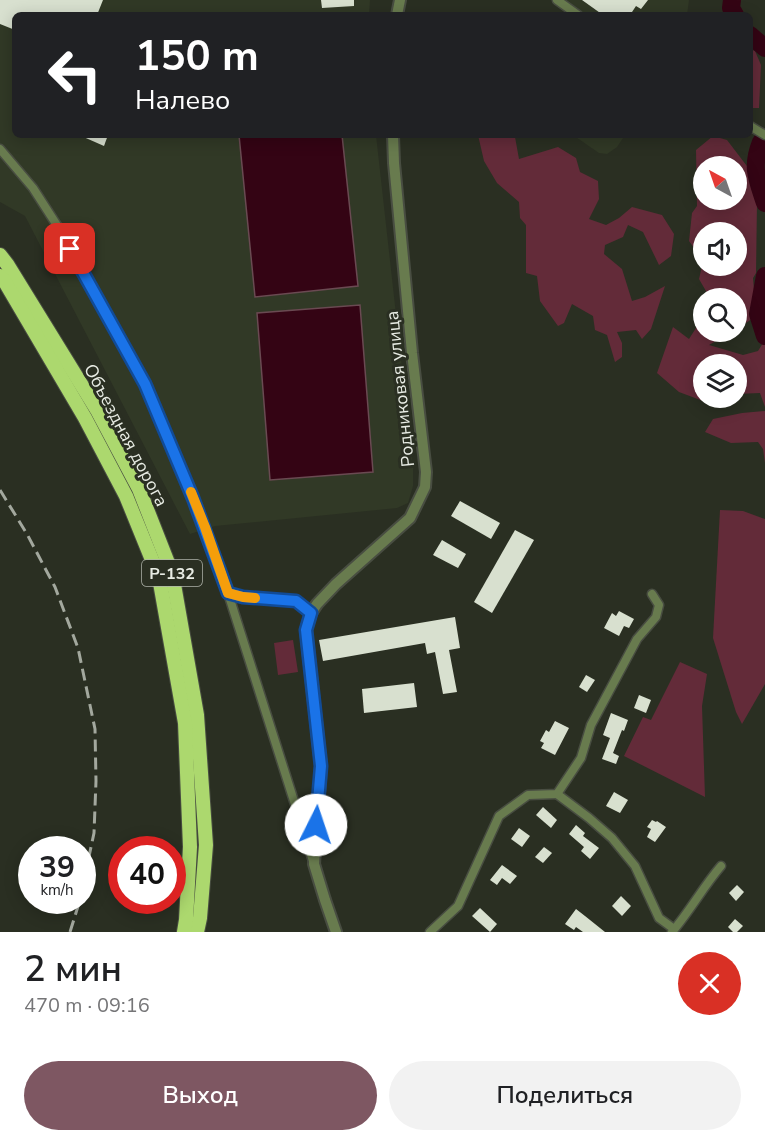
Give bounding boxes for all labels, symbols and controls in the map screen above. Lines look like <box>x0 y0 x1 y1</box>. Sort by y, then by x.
text: 150 m <box>135 28 259 85</box>
icon: left <box>36 36 114 114</box>
text: Налево <box>135 82 230 119</box>
north arrow <box>693 156 747 210</box>
map controls <box>693 156 747 408</box>
button: sound <box>693 222 747 276</box>
pin <box>44 223 95 274</box>
icon: arrive <box>53 232 86 265</box>
button: search <box>693 288 747 342</box>
street label: Родниковая улица <box>380 310 420 468</box>
button: layers <box>693 354 747 408</box>
street label: Объездная дорога <box>78 359 174 511</box>
road number: Р-132 <box>142 560 202 586</box>
position arrow <box>284 793 348 857</box>
speed limit sign: 40 <box>108 836 186 914</box>
text: 39 <box>39 847 75 888</box>
text: km/h <box>40 880 74 900</box>
text: 2 мин <box>24 945 122 994</box>
button: close <box>678 952 741 1015</box>
text: 470 m · 09:16 <box>24 992 150 1019</box>
button: Выход <box>24 1061 377 1130</box>
button: Поделиться <box>389 1061 741 1130</box>

